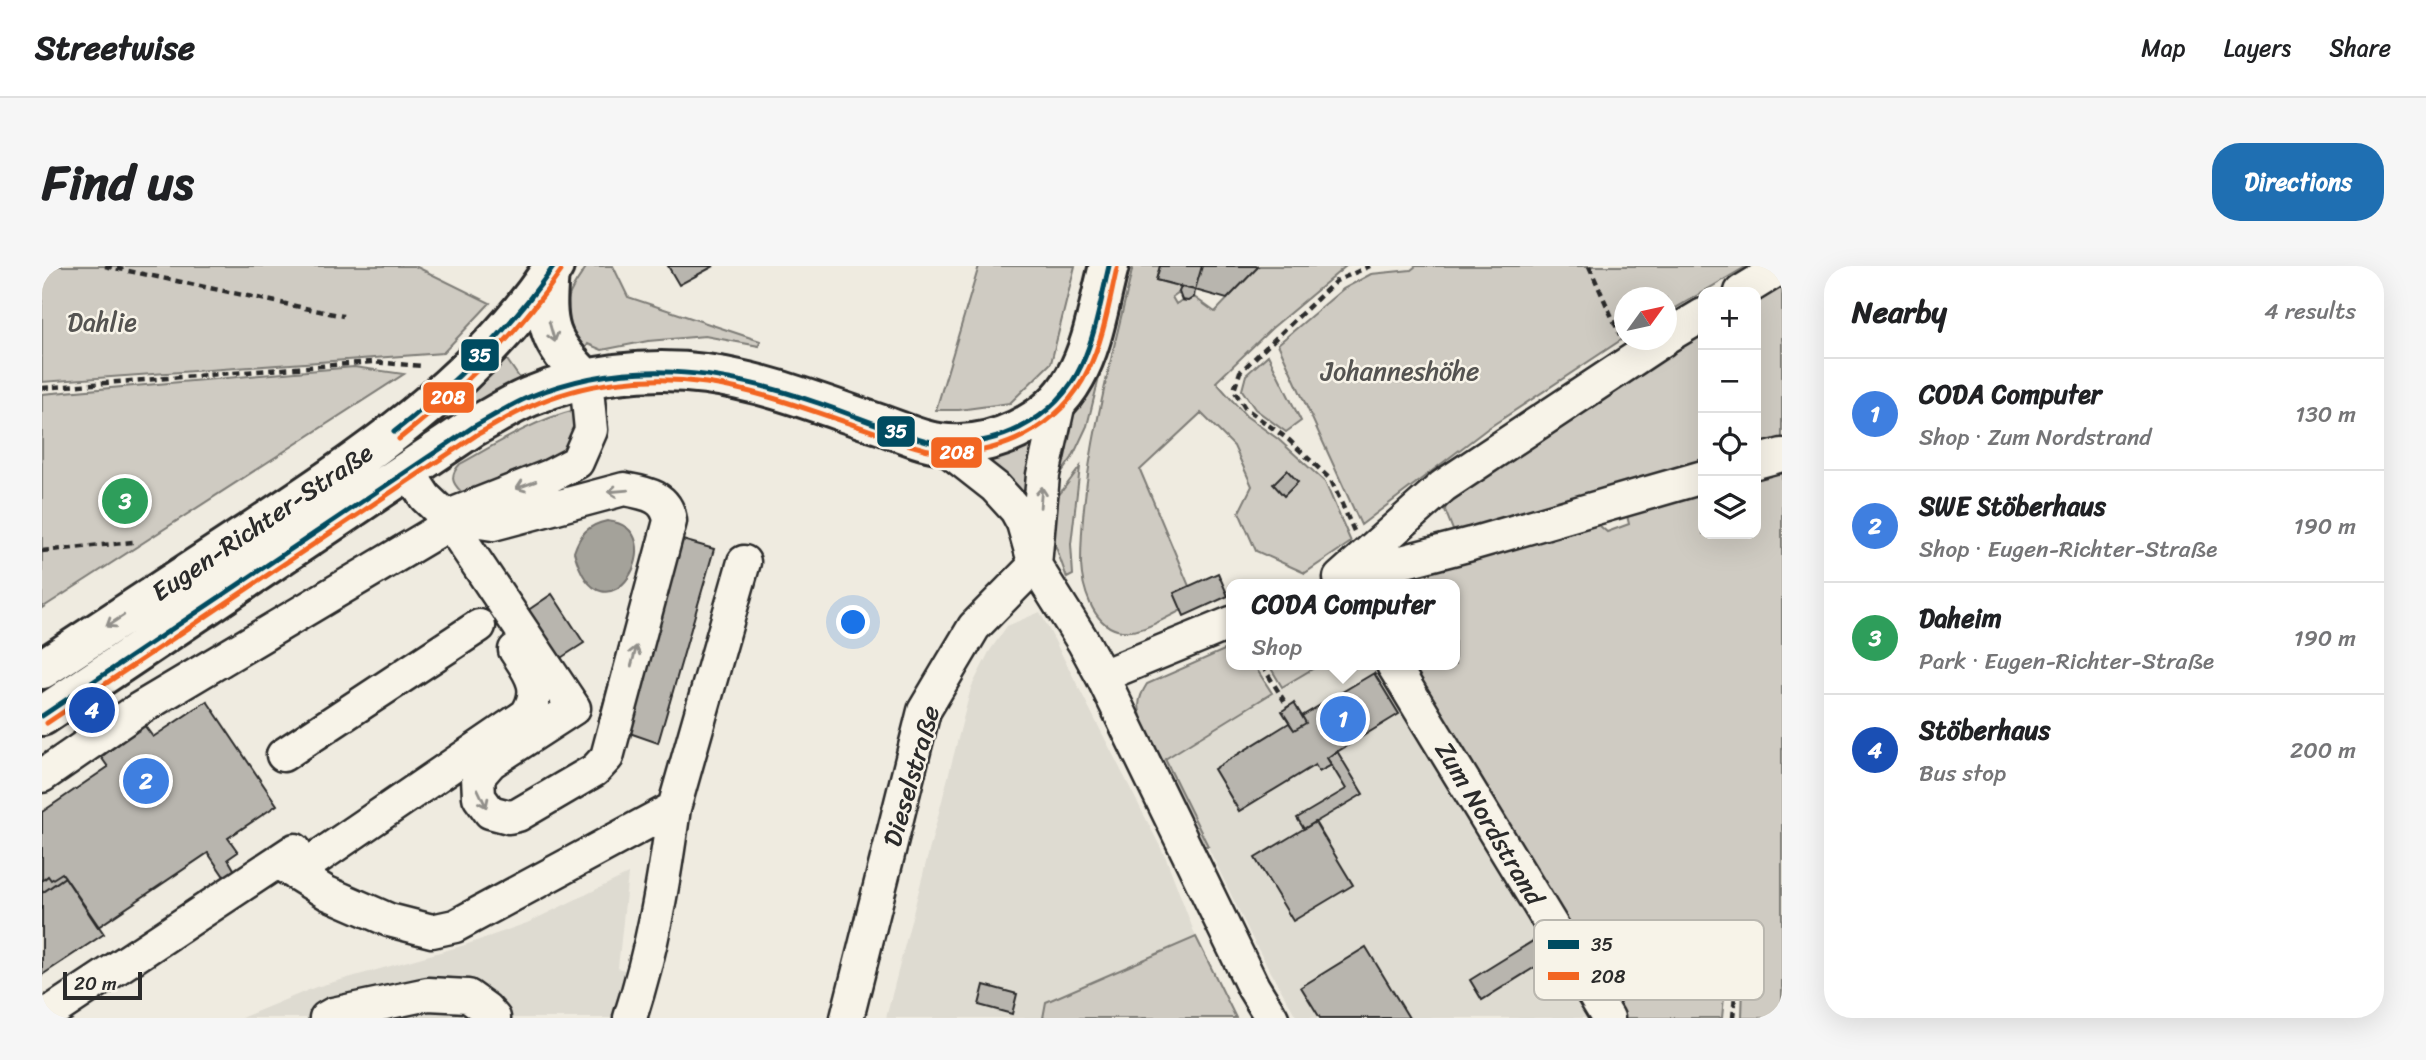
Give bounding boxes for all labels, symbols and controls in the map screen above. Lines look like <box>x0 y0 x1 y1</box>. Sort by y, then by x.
text: Streetwise <box>35 19 195 77</box>
text: Map <box>2141 27 2186 69</box>
text: Layers <box>2224 27 2291 69</box>
text: Share <box>2329 27 2391 69</box>
text: Find us <box>42 139 194 226</box>
button: Directions <box>2212 143 2384 221</box>
text: Nearby <box>1852 285 1947 339</box>
north arrow <box>1614 287 1677 350</box>
map controls <box>1698 287 1761 539</box>
button: + <box>1698 287 1761 350</box>
text: 4 results <box>2264 291 2356 332</box>
park label: Dahlie <box>67 299 137 345</box>
one-way arrow <box>546 321 559 343</box>
line badge: 35 <box>460 338 500 372</box>
text: 35 <box>468 339 491 372</box>
park label: Johanneshöhe <box>1320 348 1479 394</box>
button: − <box>1698 350 1761 413</box>
text: CODA Computer <box>1919 371 2101 417</box>
line badge: 208 <box>422 381 475 414</box>
text: 208 <box>430 381 466 414</box>
text: 1 <box>1870 394 1880 435</box>
text: 130 m <box>2295 394 2356 435</box>
button: locate <box>1698 413 1761 476</box>
line badge: 35 <box>876 415 916 448</box>
text: 35 <box>884 415 907 448</box>
text: Shop · Zum Nordstrand <box>1919 417 2151 458</box>
street label: Eugen-Richter-Straße <box>141 430 383 614</box>
line badge: 208 <box>930 436 983 469</box>
text: 208 <box>939 436 975 469</box>
pin: 3 <box>102 475 148 527</box>
button: layers <box>1698 476 1761 539</box>
one-way arrow <box>516 480 538 492</box>
text: SWE Stöberhaus <box>1919 483 2106 529</box>
one-way arrow <box>607 485 630 498</box>
one-way arrow <box>1035 486 1048 509</box>
text: 2 <box>1868 506 1882 547</box>
text: 190 m <box>2294 506 2356 547</box>
text: Shop · Eugen-Richter-Straße <box>1919 529 2217 570</box>
popup <box>1226 579 1460 670</box>
text: CODA Computer <box>1252 581 1434 627</box>
text: Daheim <box>1919 595 2002 641</box>
your location <box>836 605 870 639</box>
one-way arrow <box>105 615 125 629</box>
text: 3 <box>1869 618 1881 659</box>
text: 190 m <box>2294 618 2356 659</box>
text: Shop <box>1252 627 1302 668</box>
text: Park · Eugen-Richter-Straße <box>1919 641 2214 682</box>
one-way arrow <box>628 645 641 668</box>
pin: 4 <box>69 684 115 736</box>
pin: 1 <box>1320 693 1366 745</box>
street label: Dieselstraße <box>869 700 953 852</box>
text: Stöberhaus <box>1919 707 2050 753</box>
text: 4 <box>1868 730 1882 771</box>
text: 200 m <box>2290 730 2356 771</box>
street label: Zum Nordstrand <box>1423 732 1559 916</box>
text: Bus stop <box>1919 753 2006 794</box>
pin: 2 <box>123 755 169 807</box>
one-way arrow <box>476 788 489 809</box>
legend <box>1534 920 1764 1000</box>
text: 35 <box>1591 928 1613 961</box>
text: 208 <box>1591 960 1626 993</box>
text: 20 m <box>74 967 117 1000</box>
scale bar <box>63 969 142 1001</box>

